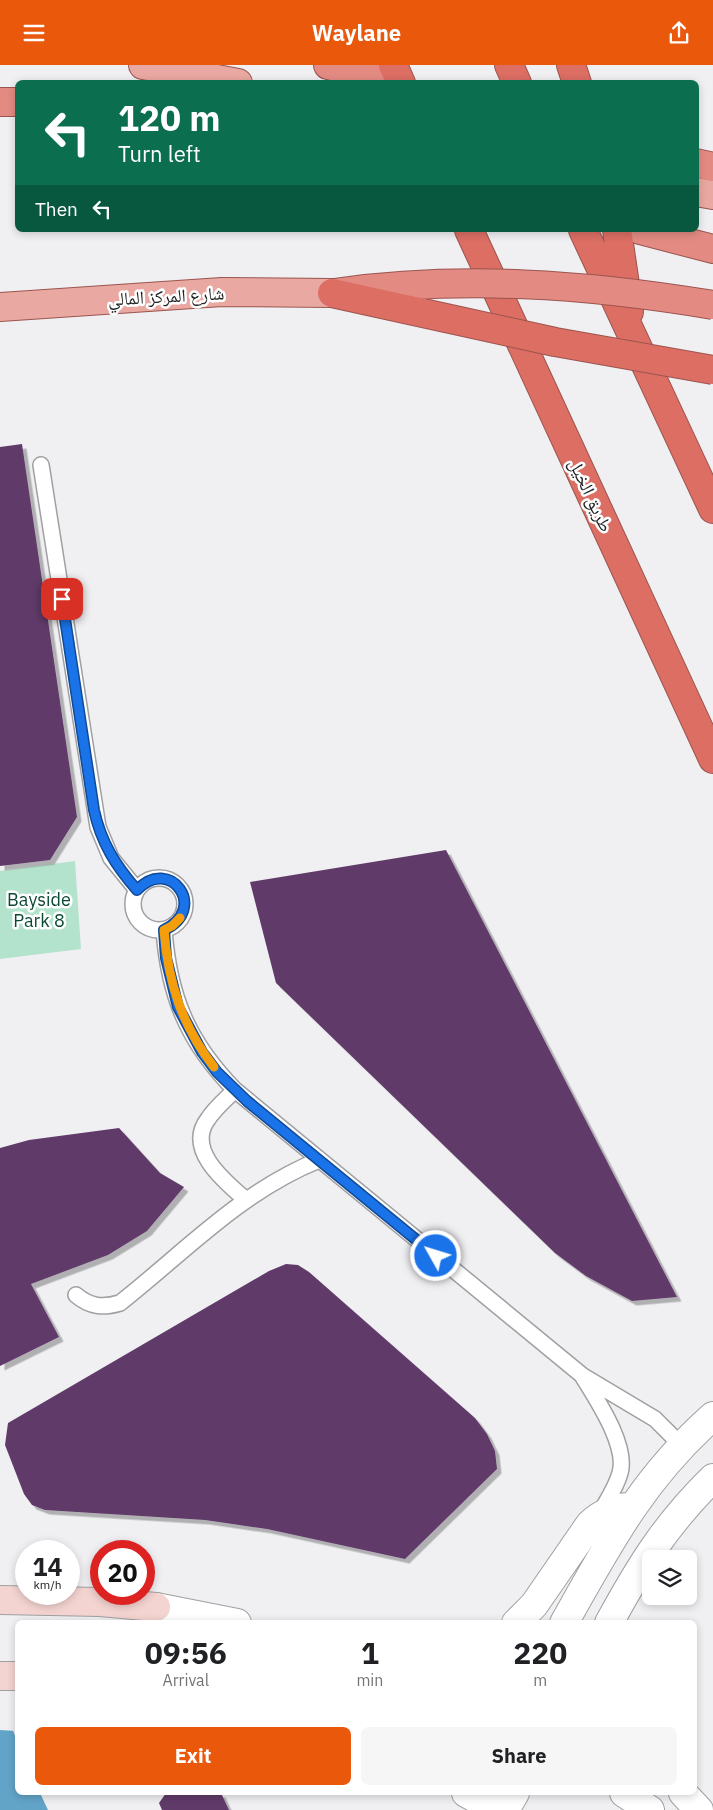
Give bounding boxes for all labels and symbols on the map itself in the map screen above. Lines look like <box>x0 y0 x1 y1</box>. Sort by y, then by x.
street label: شارع المركز المالي <box>107 281 225 314</box>
street label: طريق الخيل <box>564 455 618 535</box>
pin <box>41 578 83 620</box>
park label: Bayside Park 8 <box>7 888 71 932</box>
position arrow <box>409 1229 461 1281</box>
speed limit sign: 20 <box>90 1540 155 1605</box>

